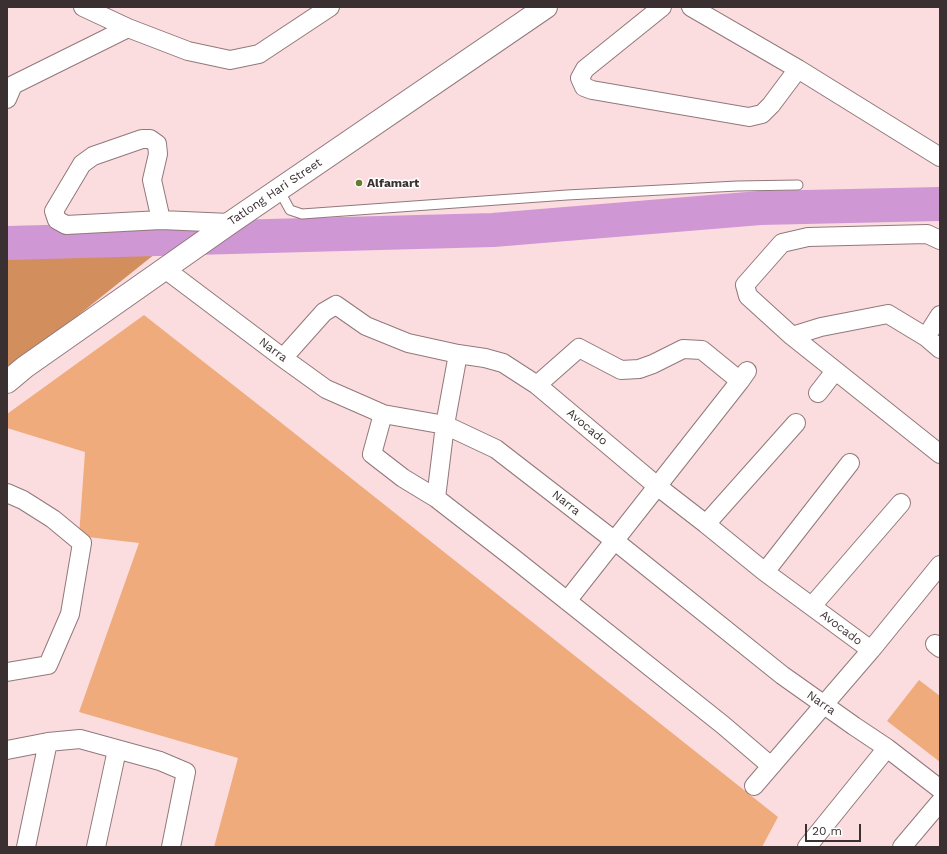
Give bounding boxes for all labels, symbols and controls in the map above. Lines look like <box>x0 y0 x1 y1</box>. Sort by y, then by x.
street label: Tatlong Hari Street <box>225 155 325 229</box>
place label: Alfamart <box>367 176 419 190</box>
marker: Alfamart <box>354 178 364 188</box>
street label: Narra <box>256 335 290 365</box>
street label: Avocado <box>564 406 610 448</box>
street label: Narra <box>549 487 583 519</box>
street label: Avocado <box>817 607 865 649</box>
street label: Narra <box>804 688 838 718</box>
scale bar <box>807 816 863 842</box>
text: 20 m <box>812 824 842 838</box>

